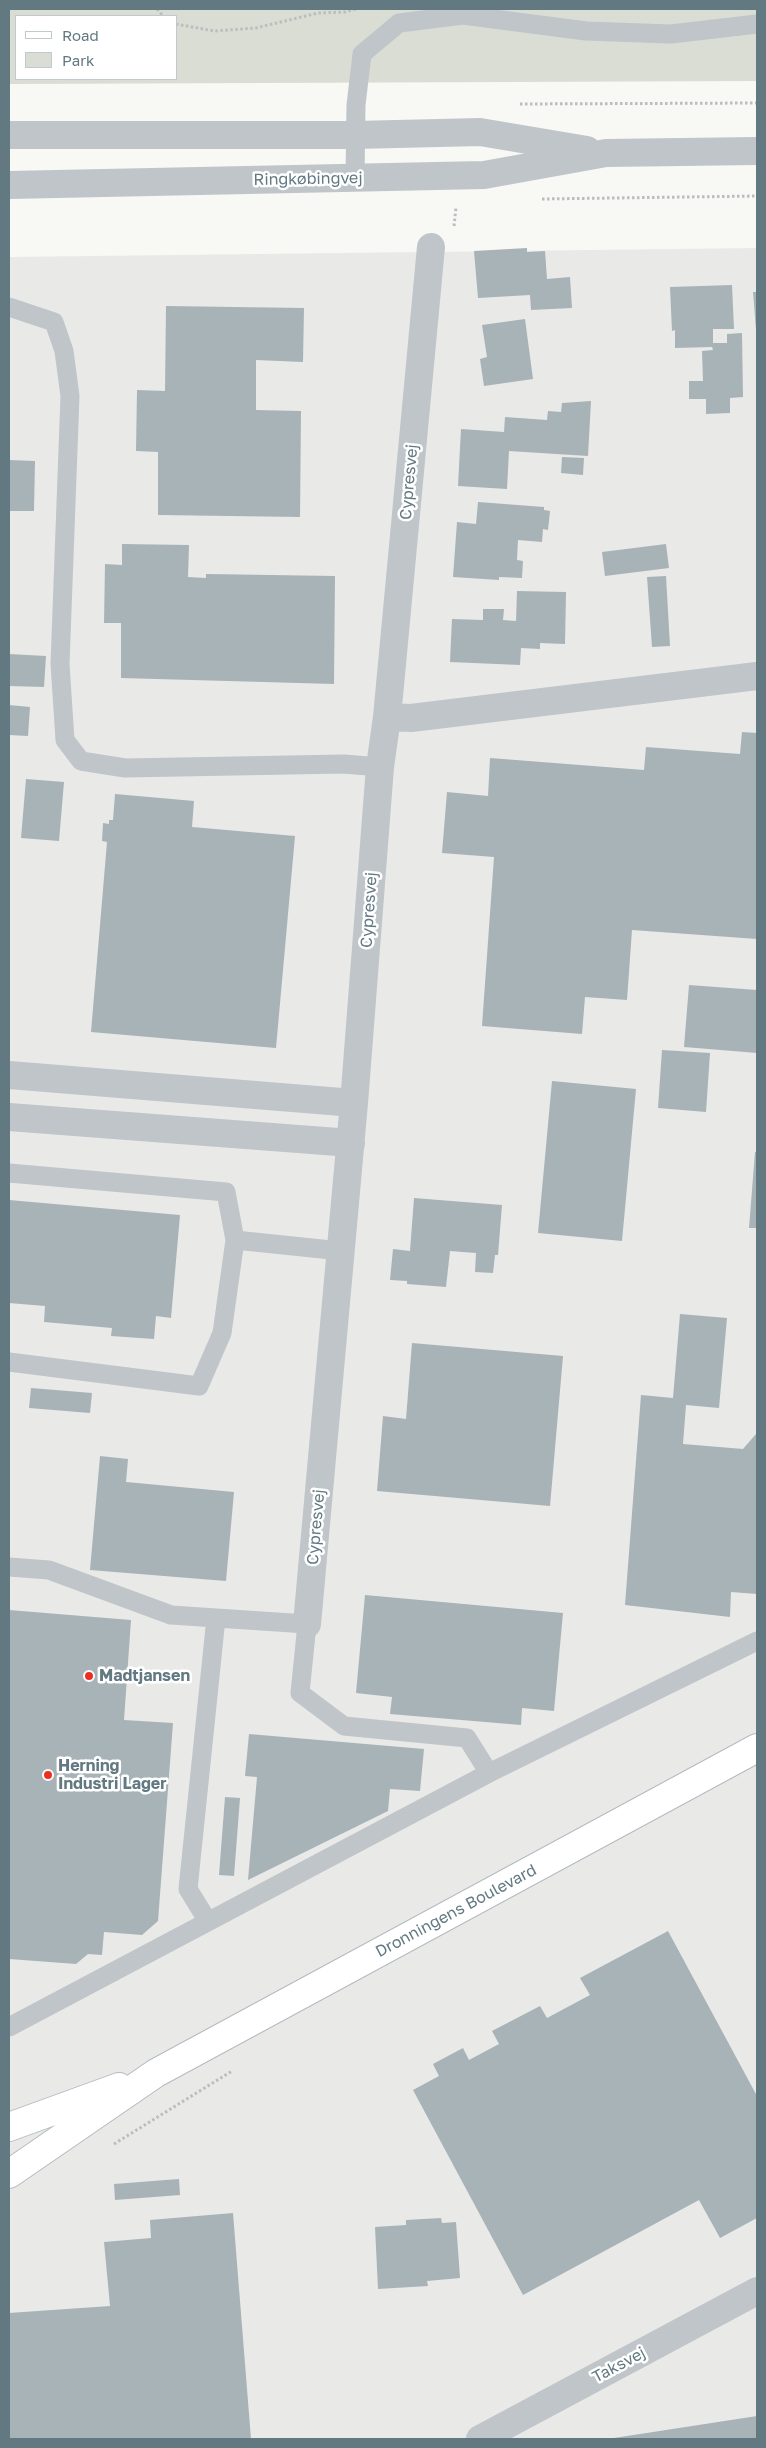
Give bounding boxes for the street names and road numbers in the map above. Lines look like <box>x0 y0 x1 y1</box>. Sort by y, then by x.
street label: Ringkøbingvej <box>253 168 363 190</box>
street label: Cypresvej <box>396 443 422 521</box>
street label: Cypresvej <box>357 872 381 948</box>
street label: Cypresvej <box>303 1488 329 1566</box>
street label: Dronningens Boulevard <box>372 1860 540 1962</box>
street label: Taksvej <box>589 2343 649 2387</box>

